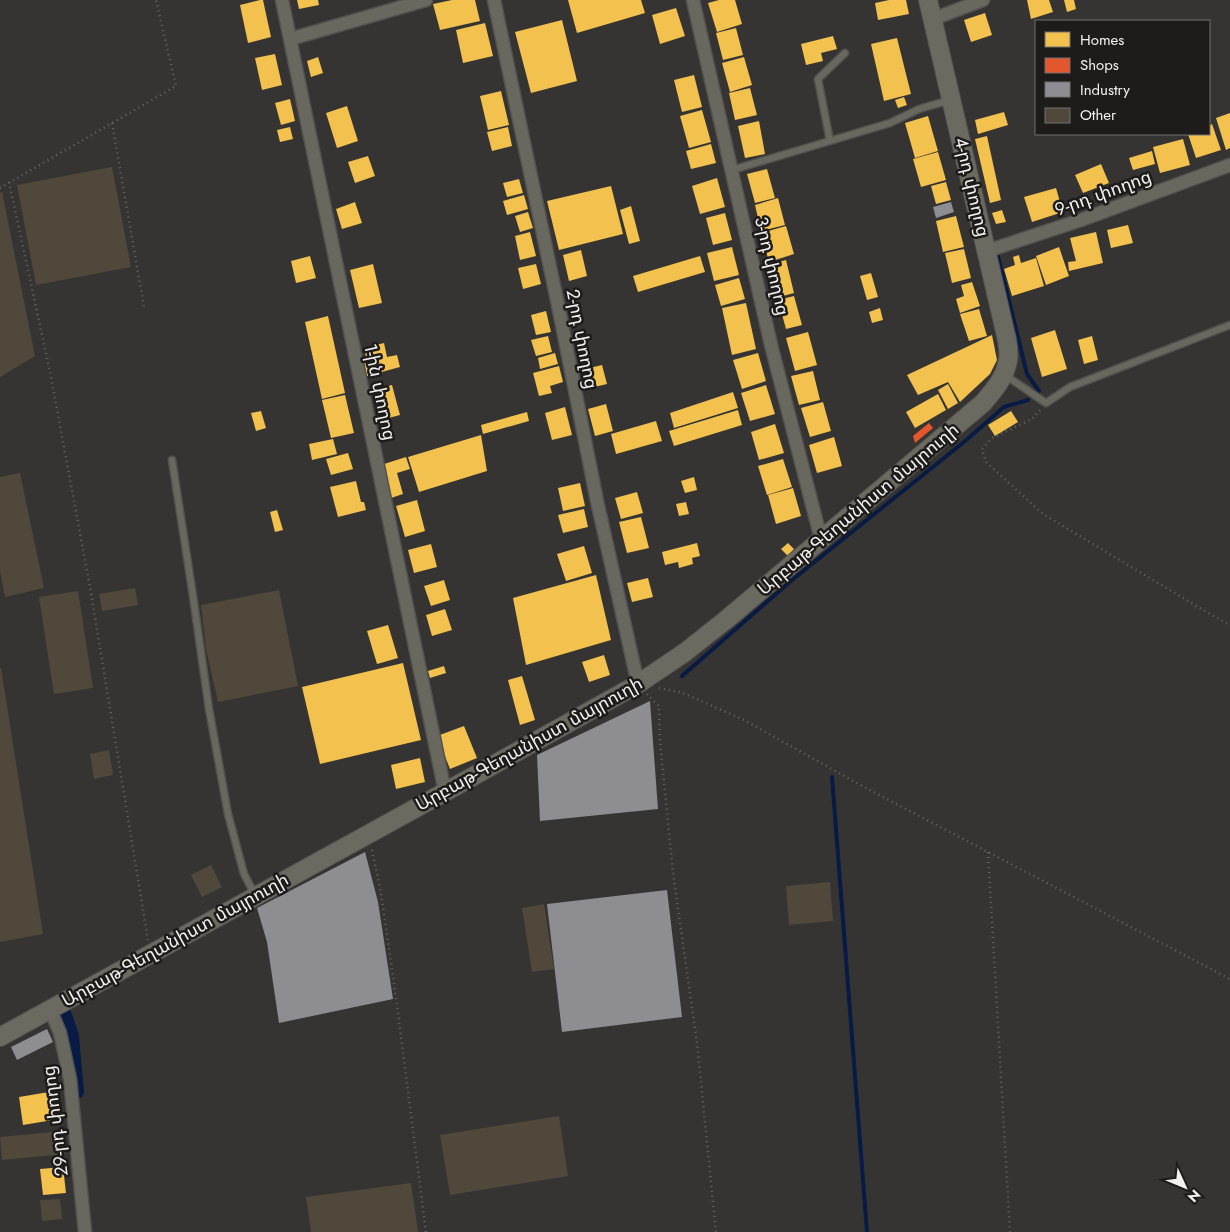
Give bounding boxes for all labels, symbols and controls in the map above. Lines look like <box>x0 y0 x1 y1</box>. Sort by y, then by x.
legend <box>1035 20 1210 135</box>
text: Homes <box>1080 29 1124 51</box>
text: Shops <box>1080 54 1119 76</box>
text: Industry <box>1080 79 1130 101</box>
text: Other <box>1080 104 1117 126</box>
street label: 4-րդ փողոց <box>948 135 996 239</box>
street label: 9-րդ փողոց <box>1051 163 1155 223</box>
street label: 3-րդ փողոց <box>748 214 796 318</box>
street label: 2-րդ փողոց <box>560 287 604 391</box>
street label: 1-ին փողոց <box>357 341 403 443</box>
street label: Արբաթ-Գեղանիստ մայրուղի <box>752 417 964 601</box>
street label: Արբաթ-Գեղանիստ մայրուղի <box>411 671 647 817</box>
street label: Արբաթ-Գեղանիստ մայրուղի <box>57 867 293 1013</box>
street label: 29-րդ փողոց <box>35 1064 75 1178</box>
north arrow <box>1160 1162 1210 1212</box>
text: N <box>1183 1185 1205 1207</box>

